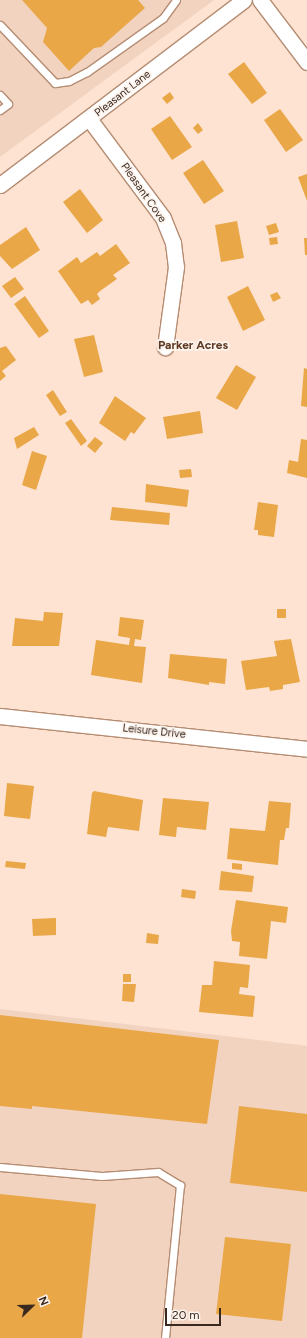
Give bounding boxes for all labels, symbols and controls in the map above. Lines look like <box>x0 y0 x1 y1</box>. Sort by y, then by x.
street label: Pleasant Lane <box>92 68 154 120</box>
street label: Pleasant Cove <box>118 161 168 225</box>
district label: Parker Acres <box>158 339 228 353</box>
street label: Leisure Drive <box>122 722 186 742</box>
north arrow <box>12 1286 52 1326</box>
text: N <box>36 1295 51 1308</box>
scale bar <box>167 1300 223 1326</box>
text: 20 m <box>172 1308 200 1322</box>

